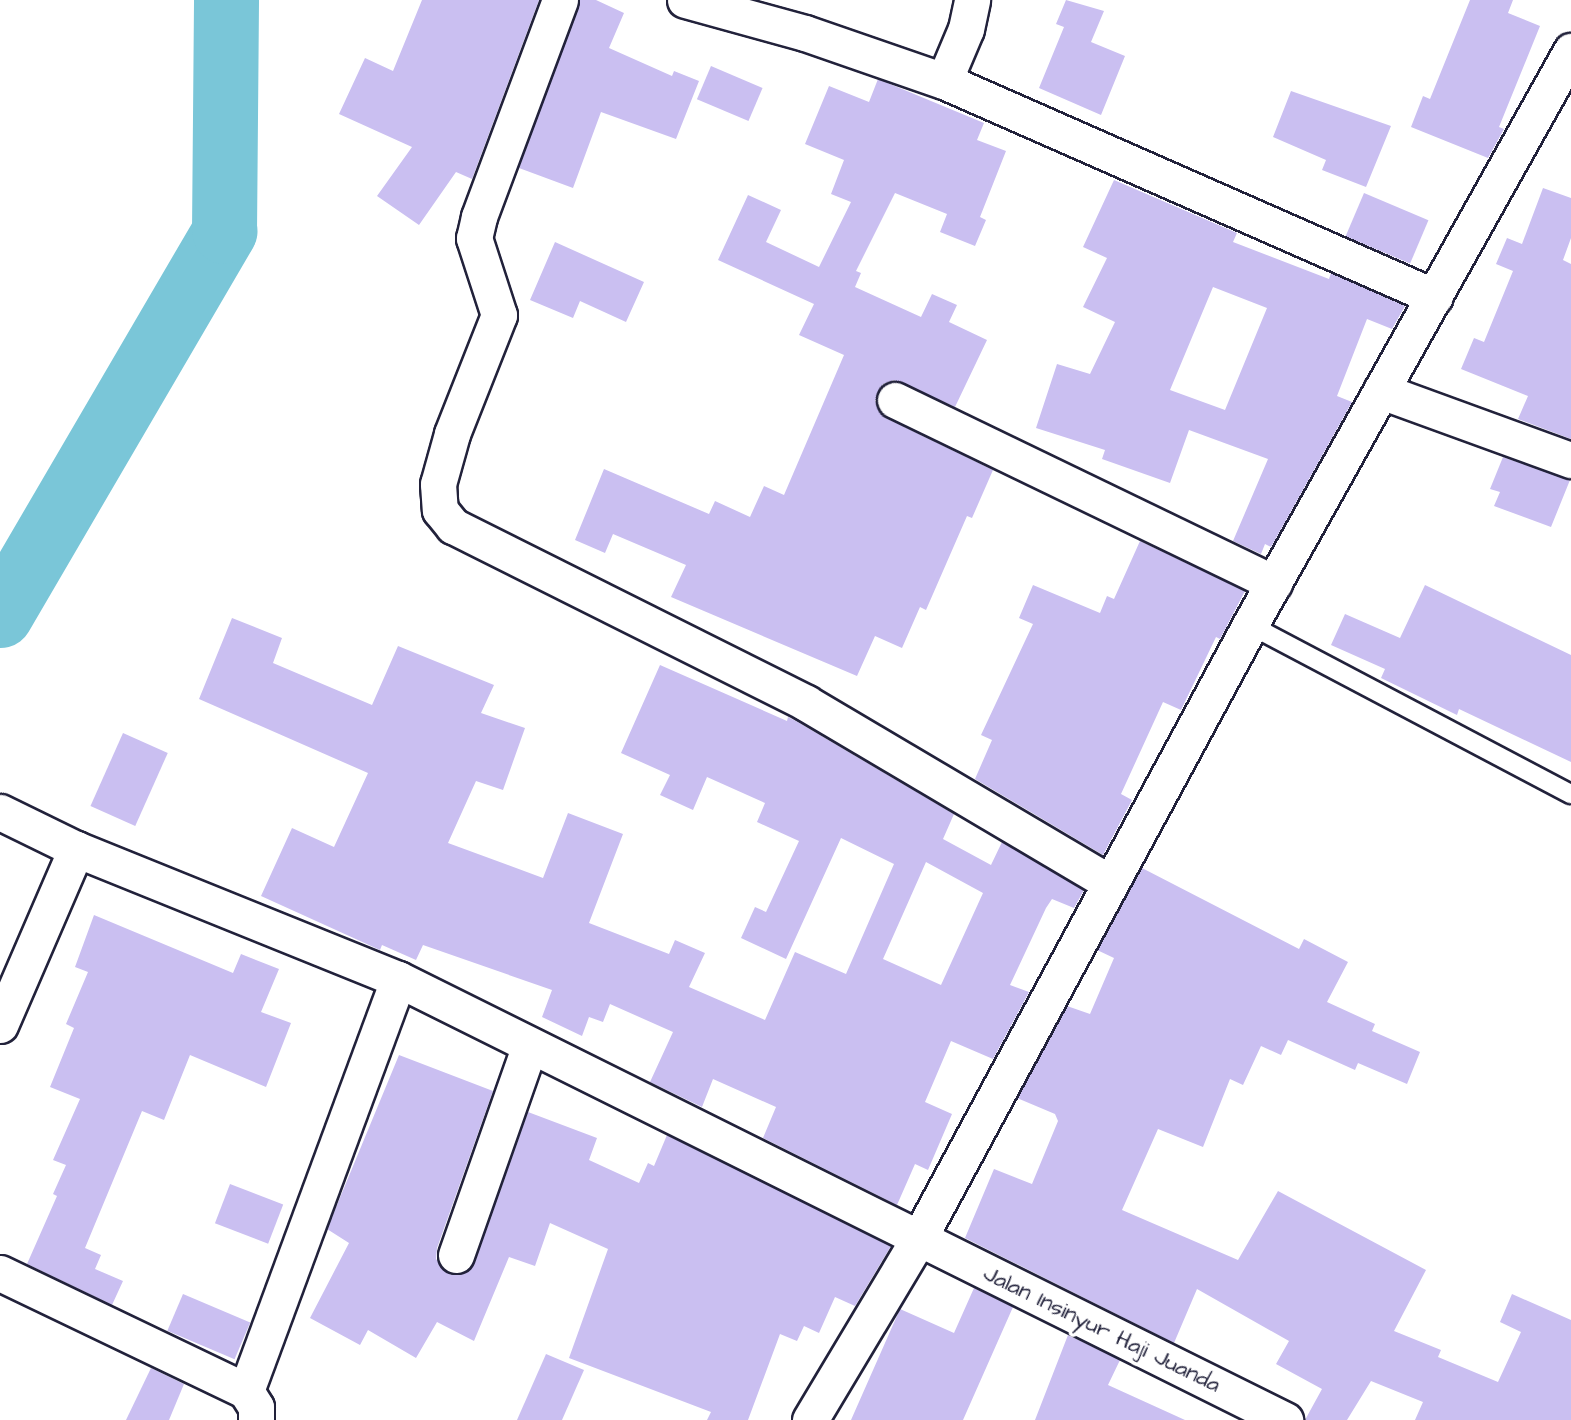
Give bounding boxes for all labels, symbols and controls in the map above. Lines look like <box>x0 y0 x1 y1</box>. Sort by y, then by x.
street label: Jalan Insinyur Haji Juanda <box>979 1259 1225 1399</box>

